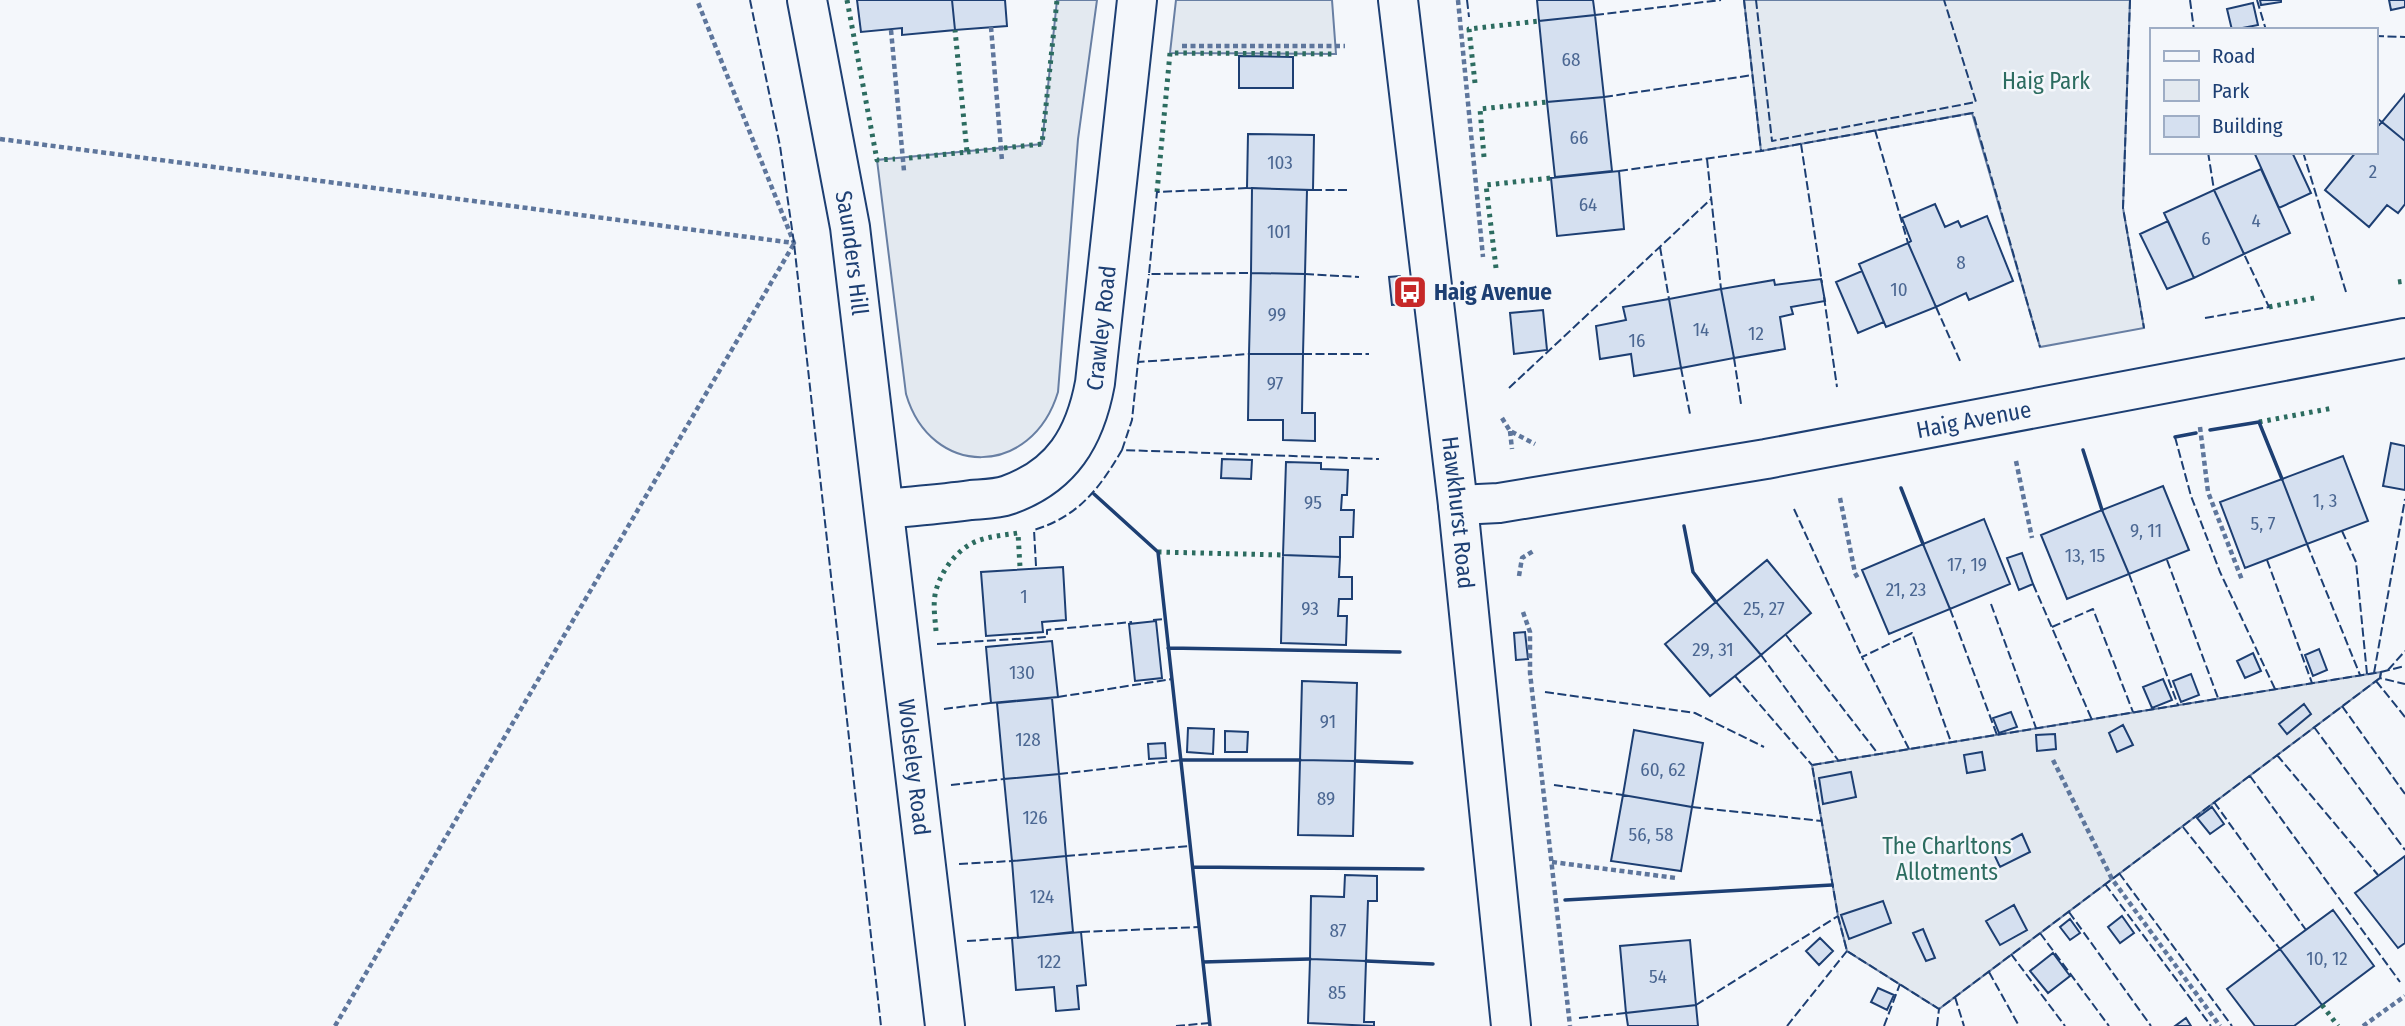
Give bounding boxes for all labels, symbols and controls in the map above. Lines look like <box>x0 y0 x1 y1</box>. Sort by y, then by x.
legend <box>2150 28 2377 154</box>
text: Road <box>2212 43 2256 69</box>
house number: 68 <box>1562 48 1580 71</box>
park label: Haig Park <box>2002 67 2090 95</box>
text: Park <box>2212 78 2250 104</box>
text: Building <box>2212 113 2283 139</box>
house number: 66 <box>1570 126 1588 149</box>
house number: 103 <box>1267 151 1293 174</box>
house number: 2 <box>2369 160 2377 183</box>
street label: Saunders Hill <box>829 188 874 317</box>
house number: 64 <box>1579 193 1597 216</box>
house number: 4 <box>2251 209 2261 232</box>
house number: 101 <box>1267 220 1291 243</box>
house number: 6 <box>2201 227 2211 250</box>
house number: 8 <box>1956 251 1966 274</box>
street label: Crawley Road <box>1080 264 1122 393</box>
bus stop icon: Haig Avenue <box>1391 273 1429 311</box>
place label: Haig Avenue <box>1434 278 1552 306</box>
house number: 10 <box>1890 278 1908 301</box>
house number: 99 <box>1268 303 1286 326</box>
house number: 14 <box>1693 318 1709 341</box>
house number: 12 <box>1748 322 1764 345</box>
house number: 16 <box>1629 329 1645 352</box>
house number: 97 <box>1267 372 1284 395</box>
street label: Haig Avenue <box>1914 395 2033 444</box>
street label: Hawkhurst Road <box>1436 435 1480 590</box>
house number: 1, 3 <box>2313 489 2337 512</box>
house number: 95 <box>1304 491 1322 514</box>
house number: 5, 7 <box>2251 512 2276 535</box>
house number: 9, 11 <box>2130 519 2162 542</box>
house number: 13, 15 <box>2065 544 2105 567</box>
house number: 17, 19 <box>1947 553 1987 576</box>
house number: 21, 23 <box>1886 578 1926 601</box>
house number: 1 <box>1020 585 1028 608</box>
house number: 93 <box>1301 597 1319 620</box>
house number: 25, 27 <box>1743 597 1785 620</box>
house number: 29, 31 <box>1692 638 1734 661</box>
house number: 130 <box>1009 661 1035 684</box>
street label: Wolseley Road <box>892 697 936 837</box>
house number: 91 <box>1320 710 1336 733</box>
house number: 128 <box>1015 728 1041 751</box>
house number: 60, 62 <box>1640 758 1686 781</box>
house number: 89 <box>1317 787 1335 810</box>
house number: 126 <box>1022 806 1048 829</box>
house number: 56, 58 <box>1629 823 1673 846</box>
park label: The Charltons Allotments <box>1882 832 2012 886</box>
house number: 124 <box>1030 885 1054 908</box>
house number: 87 <box>1330 919 1347 942</box>
house number: 10, 12 <box>2306 947 2348 970</box>
house number: 122 <box>1037 950 1061 973</box>
house number: 54 <box>1649 965 1667 988</box>
house number: 85 <box>1328 981 1346 1004</box>

